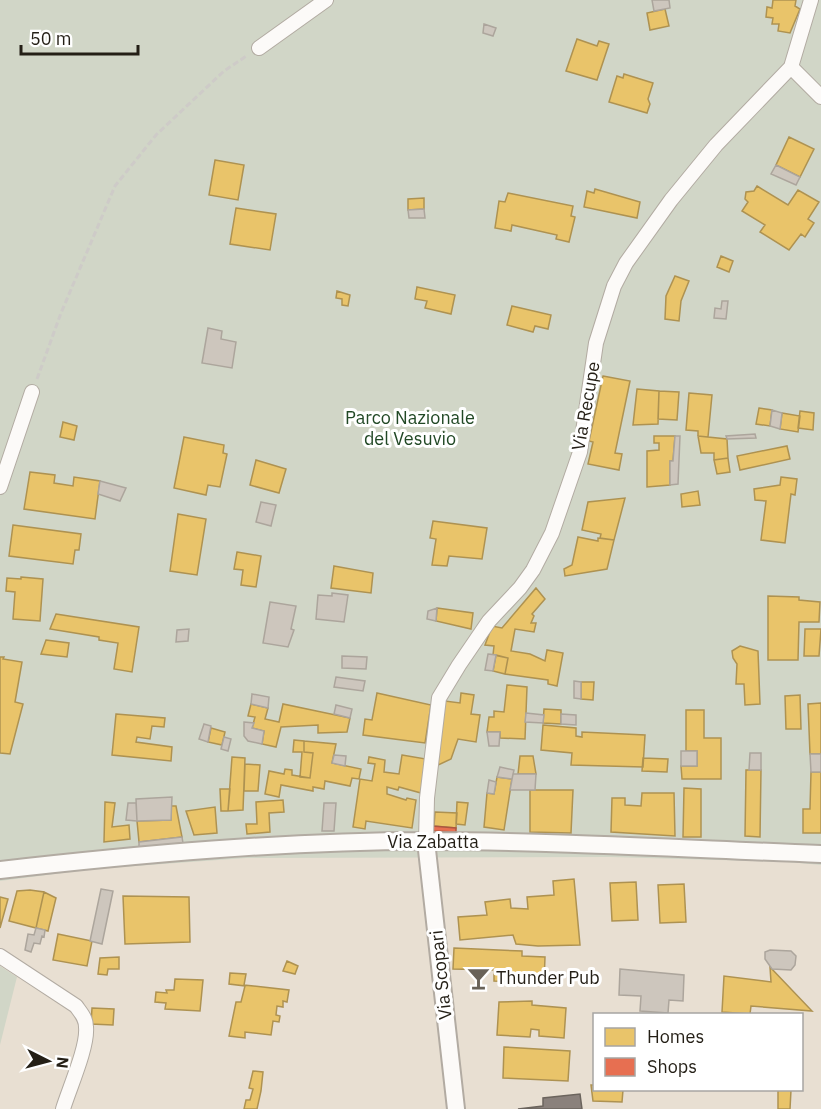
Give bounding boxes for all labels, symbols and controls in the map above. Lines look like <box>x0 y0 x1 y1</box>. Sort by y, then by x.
scale bar <box>21 18 138 56</box>
text: 50 m <box>30 27 72 50</box>
street label: Via Recupe <box>566 359 605 452</box>
park label: Parco Nazionale del Vesuvio <box>345 406 475 450</box>
street label: Via Zabatta <box>387 830 479 853</box>
street label: Via Scopari <box>424 929 457 1021</box>
bar icon: Thunder Pub <box>465 965 491 991</box>
place label: Thunder Pub <box>496 966 600 989</box>
legend <box>593 1013 803 1091</box>
text: Homes <box>647 1025 704 1048</box>
north arrow <box>18 1031 78 1091</box>
text: Shops <box>647 1055 697 1078</box>
text: N <box>52 1056 73 1069</box>

